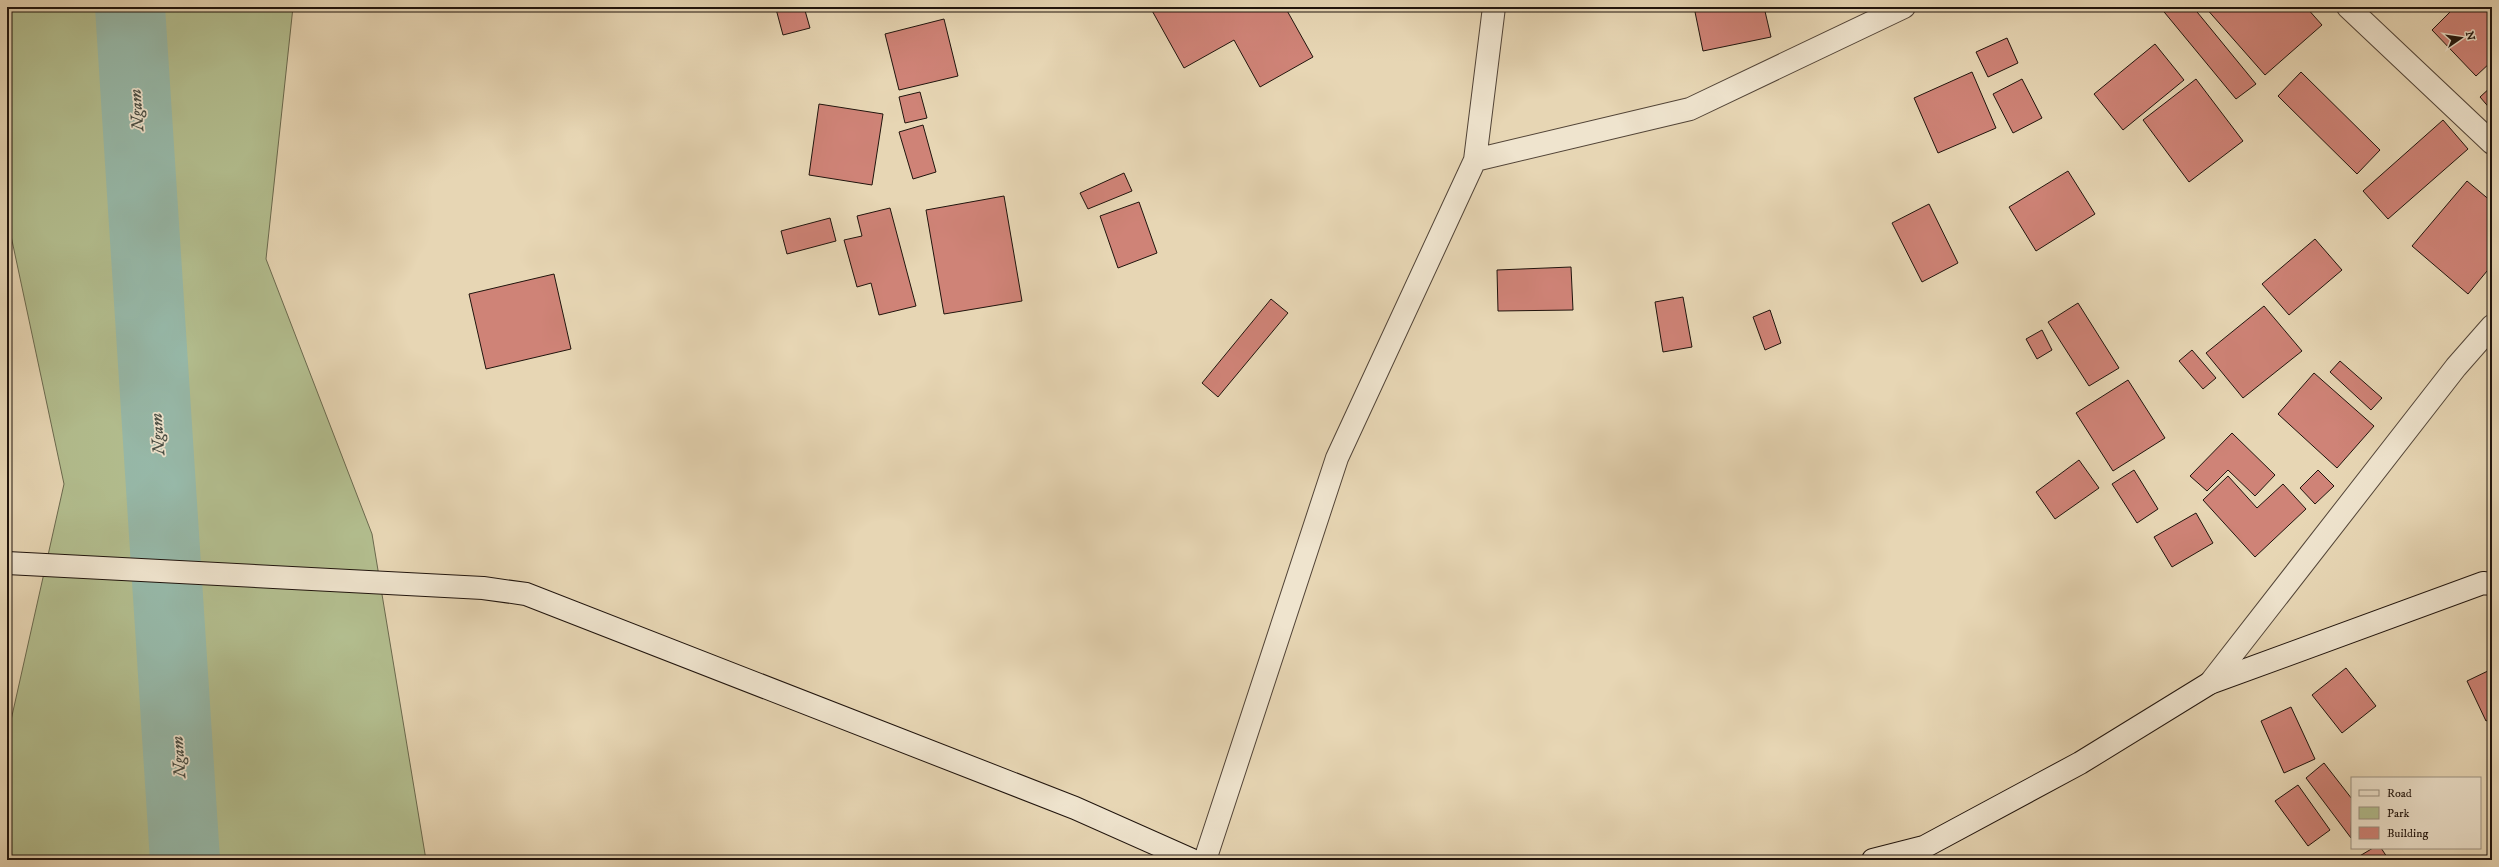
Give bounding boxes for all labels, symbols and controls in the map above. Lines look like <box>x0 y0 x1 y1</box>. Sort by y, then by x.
north arrow <box>2441 18 2481 58</box>
text: N <box>2462 30 2478 42</box>
water label: Ngam <box>125 88 150 133</box>
water label: Ngam <box>146 412 171 457</box>
water label: Ngam <box>167 735 192 780</box>
legend <box>2351 777 2481 849</box>
text: Road <box>2387 786 2412 801</box>
text: Park <box>2387 806 2409 821</box>
text: Building <box>2387 826 2428 841</box>

